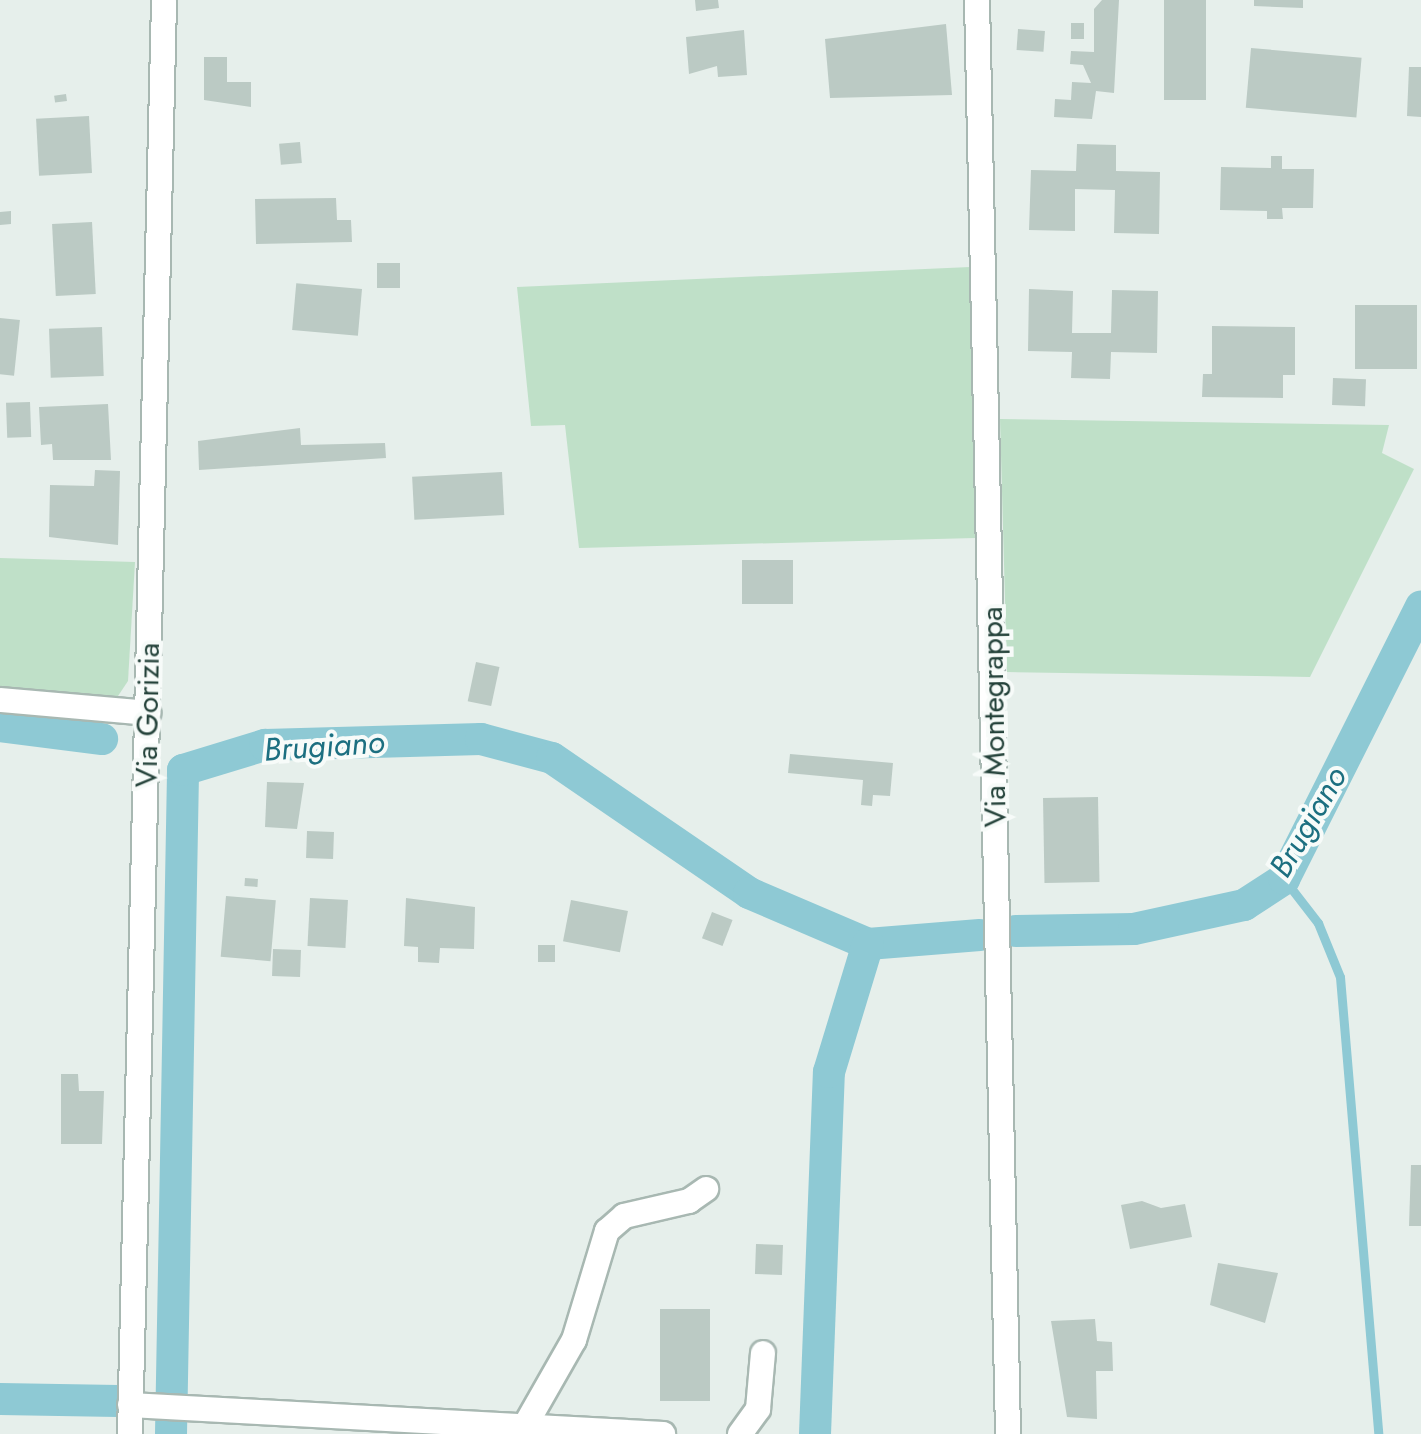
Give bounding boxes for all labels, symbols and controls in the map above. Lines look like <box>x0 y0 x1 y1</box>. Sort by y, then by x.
street label: Via Montegrappa <box>974 606 1014 828</box>
street label: Via Gorizia <box>129 642 167 788</box>
water label: Brugiano <box>262 723 386 769</box>
water label: Brugiano <box>1261 760 1355 884</box>

